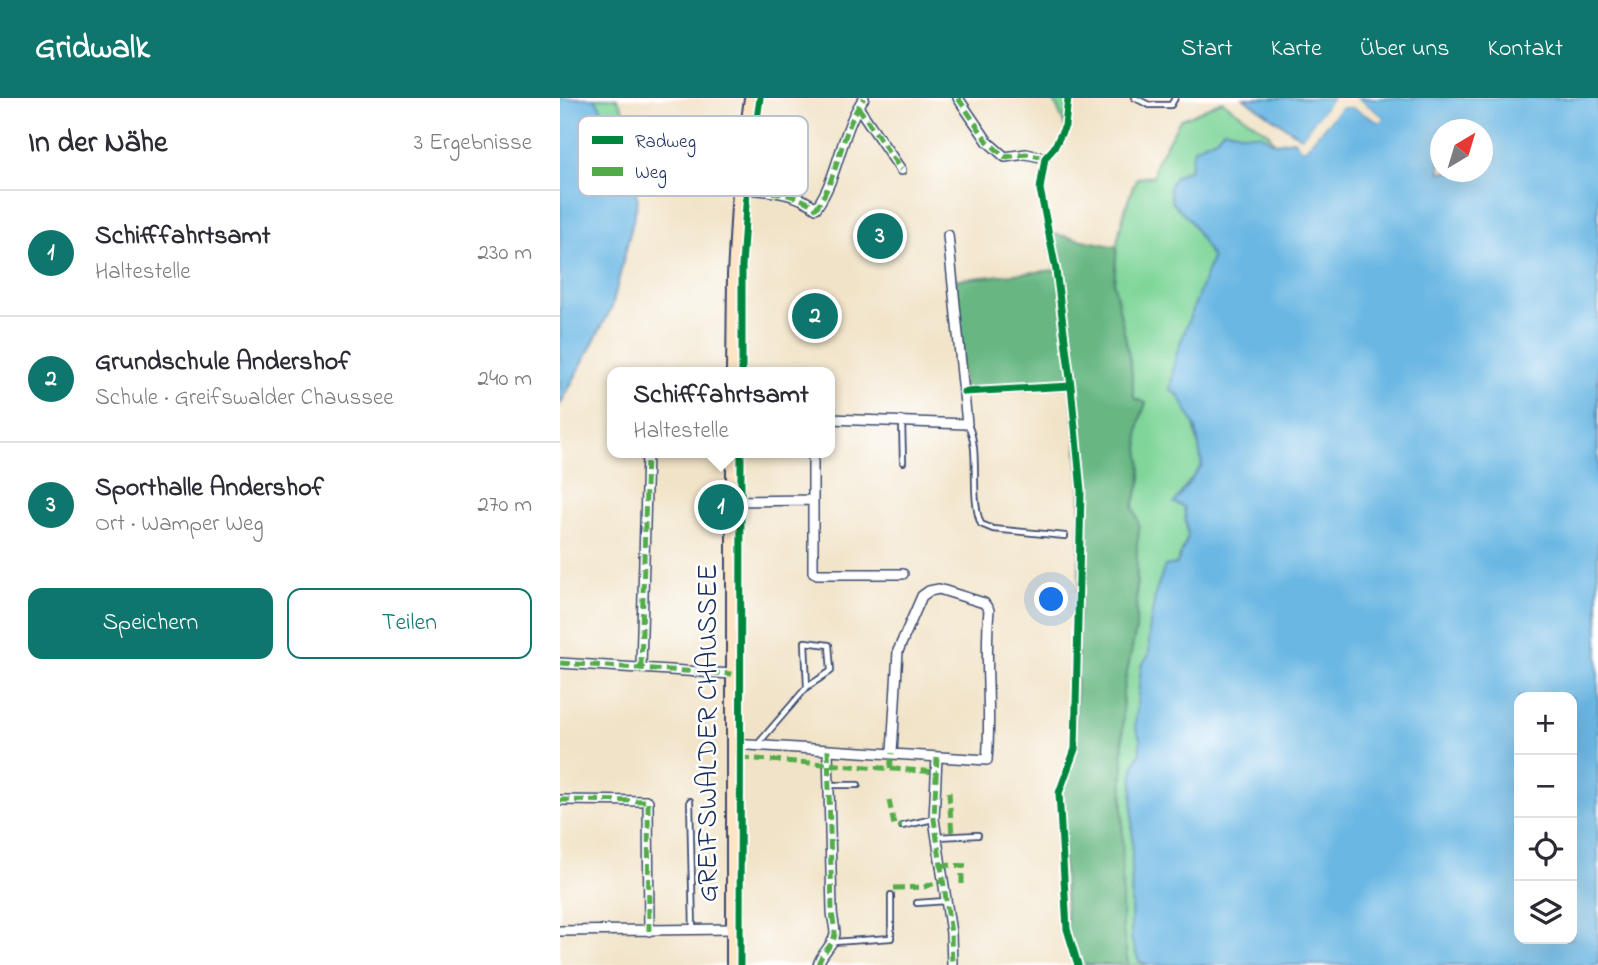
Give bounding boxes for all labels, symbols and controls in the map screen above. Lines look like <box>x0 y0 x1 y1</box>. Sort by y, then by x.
text: Gridwalk <box>35 25 150 73</box>
text: Start <box>1181 32 1233 67</box>
text: Karte <box>1271 32 1322 67</box>
text: Über uns <box>1360 32 1449 67</box>
text: Kontakt <box>1487 32 1563 67</box>
legend <box>578 116 808 196</box>
north arrow <box>1430 119 1493 182</box>
text: In der Nähe <box>28 122 168 166</box>
text: 3 Ergebnisse <box>414 127 532 160</box>
text: Radweg <box>635 129 696 158</box>
text: Weg <box>635 160 667 189</box>
pin: 3 <box>857 210 903 262</box>
text: Schifffahrtsamt <box>95 218 270 256</box>
text: 1 <box>47 237 55 270</box>
text: 230 m <box>478 237 532 270</box>
text: Haltestelle <box>95 256 190 289</box>
pin: 2 <box>792 290 838 342</box>
text: Grundschule Andershof <box>95 344 350 382</box>
text: 2 <box>45 363 57 396</box>
text: 240 m <box>478 363 532 396</box>
popup <box>607 367 835 458</box>
text: Schifffahrtsamt <box>633 377 809 415</box>
text: Schule · Greifswalder Chaussee <box>95 382 394 415</box>
text: Haltestelle <box>633 415 729 448</box>
text: Sporthalle Andershof <box>95 470 324 508</box>
pin: 1 <box>698 481 744 533</box>
text: 3 <box>46 489 56 522</box>
text: 270 m <box>478 489 532 522</box>
text: Ort · Wamper Weg <box>95 508 264 541</box>
street label: GREIFSWALDER CHAUSSEE <box>689 564 730 902</box>
your location <box>1034 582 1068 616</box>
button: Speichern <box>28 588 273 659</box>
button: Teilen <box>287 588 532 659</box>
map controls <box>1514 692 1577 944</box>
button: + <box>1514 692 1577 755</box>
button: − <box>1514 755 1577 818</box>
button: locate <box>1514 818 1577 881</box>
button: layers <box>1514 881 1577 944</box>

